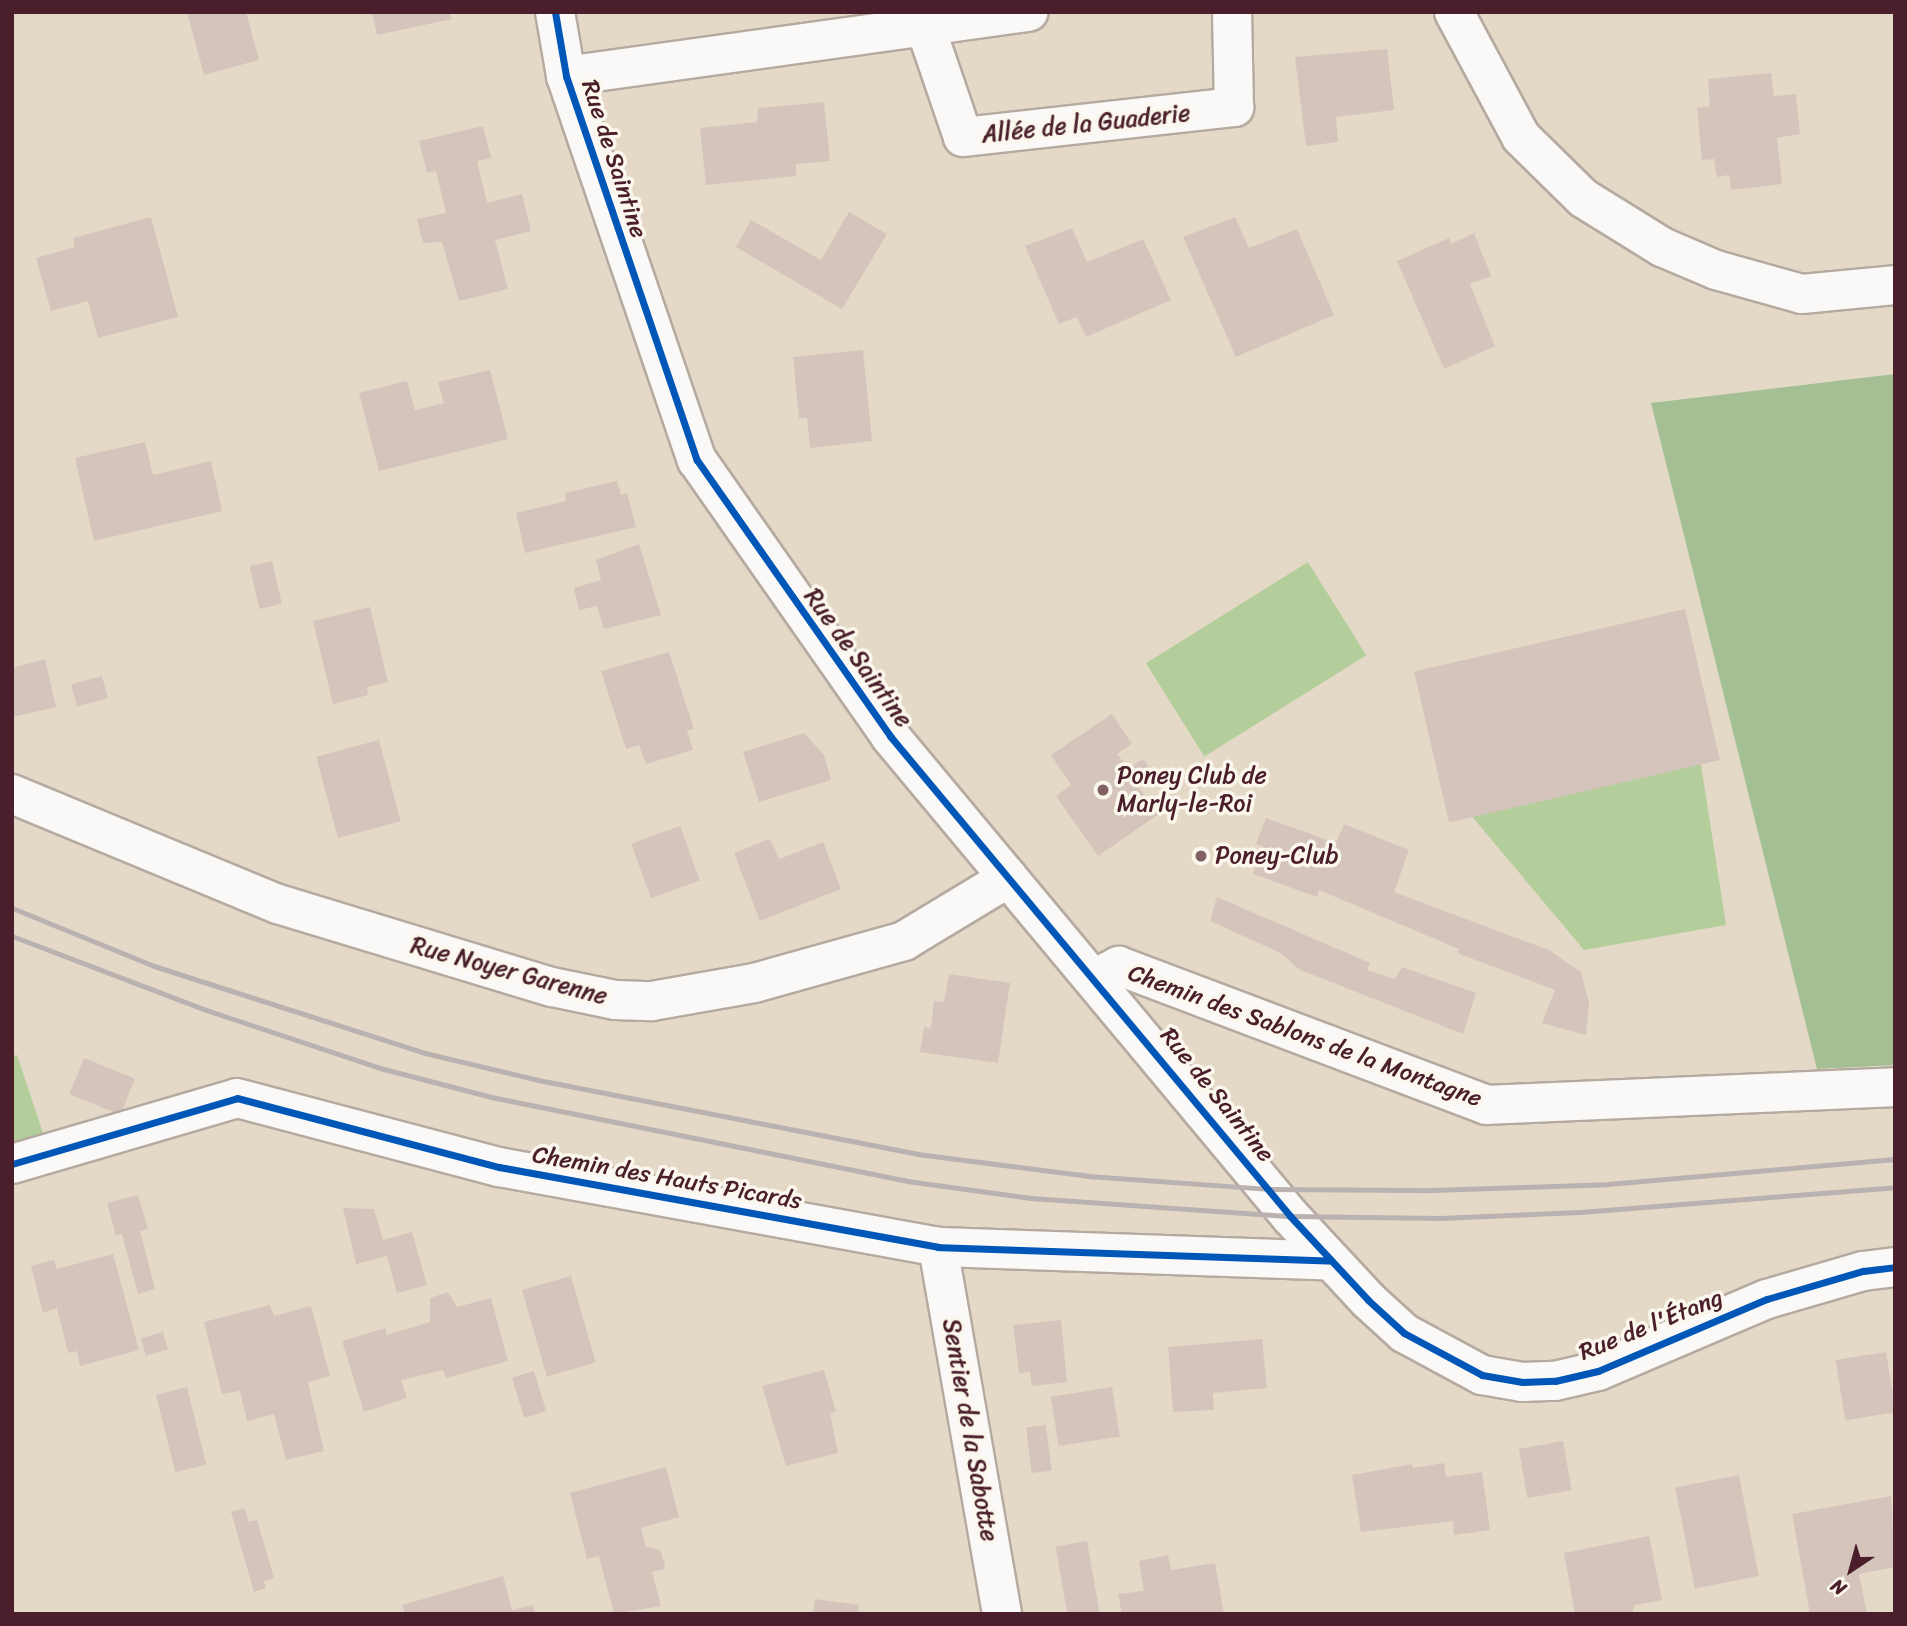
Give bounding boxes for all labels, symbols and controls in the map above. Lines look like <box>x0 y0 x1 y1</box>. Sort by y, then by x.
street label: Rue de Saintine <box>575 75 653 243</box>
street label: Allée de la Guaderie <box>980 99 1192 149</box>
street label: Rue de Saintine <box>797 582 919 734</box>
place label: Poney Club de Marly-le-Roi <box>1117 762 1266 818</box>
marker: Poney Club de Marly-le-Roi <box>1095 782 1111 798</box>
place label: Poney-Club <box>1215 842 1338 870</box>
marker: Poney-Club <box>1193 848 1209 864</box>
street label: Rue Noyer Garenne <box>408 931 610 1011</box>
street label: Chemin des Sablons de la Montagne <box>1123 958 1487 1114</box>
street label: Rue de Saintine <box>1153 1021 1281 1169</box>
street label: Chemin des Hauts Picards <box>529 1140 805 1216</box>
street label: Rue de l'Étang <box>1574 1283 1728 1367</box>
street label: Sentier de la Sabotte <box>936 1317 1004 1543</box>
north arrow <box>1816 1535 1886 1605</box>
text: N <box>1823 1570 1853 1605</box>

